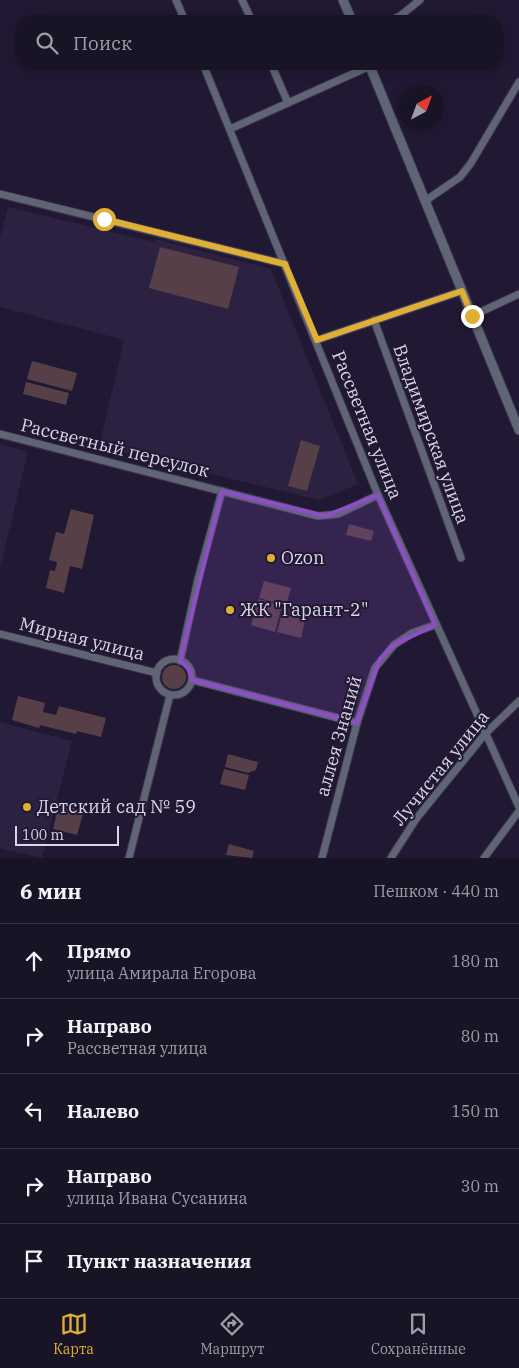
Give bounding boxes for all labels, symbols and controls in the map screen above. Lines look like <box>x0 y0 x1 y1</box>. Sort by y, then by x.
search box <box>15 15 504 70</box>
icon: search <box>33 29 61 57</box>
text: Поиск <box>73 31 132 55</box>
north arrow <box>399 85 444 130</box>
route start <box>93 208 116 231</box>
route end <box>461 305 484 328</box>
street label: Владимирская улица <box>388 341 475 527</box>
street label: Рассветная улица <box>327 347 408 503</box>
street label: Рассветный переулок <box>18 413 212 482</box>
place label: Ozon <box>281 546 325 569</box>
marker: Ozon <box>265 552 277 564</box>
place label: ЖК "Гарант-2" <box>240 598 368 621</box>
marker: ЖК "Гарант-2" <box>224 604 236 616</box>
street label: Мирная улица <box>17 612 147 665</box>
street label: аллея Знаний <box>310 673 367 799</box>
street label: Лучистая улица <box>387 705 494 830</box>
place label: Детский сад № 59 <box>37 795 196 818</box>
marker: Детский сад № 59 <box>21 801 33 813</box>
scale bar <box>15 823 119 846</box>
text: 100 m <box>22 826 64 844</box>
text: 6 мин <box>20 877 82 905</box>
text: Пешком · 440 m <box>373 881 499 901</box>
text: Прямо <box>67 939 131 963</box>
icon: ahead <box>20 947 48 975</box>
text: 180 m <box>451 951 499 971</box>
text: улица Амирала Егорова <box>67 963 256 983</box>
text: Направо <box>67 1014 152 1038</box>
icon: right <box>20 1022 48 1050</box>
text: 80 m <box>461 1026 499 1046</box>
text: Рассветная улица <box>67 1038 208 1058</box>
icon: left <box>20 1097 48 1125</box>
text: Налево <box>67 1099 139 1123</box>
text: 150 m <box>451 1101 499 1121</box>
text: Направо <box>67 1164 152 1188</box>
icon: right <box>20 1172 48 1200</box>
text: 30 m <box>461 1176 499 1196</box>
text: улица Ивана Сусанина <box>67 1188 248 1208</box>
icon: arrive <box>20 1247 48 1275</box>
text: Пункт назначения <box>67 1249 251 1273</box>
tab: Карта <box>53 1310 94 1358</box>
tab: Маршрут <box>200 1310 264 1358</box>
tab: Сохранённые <box>371 1310 466 1358</box>

